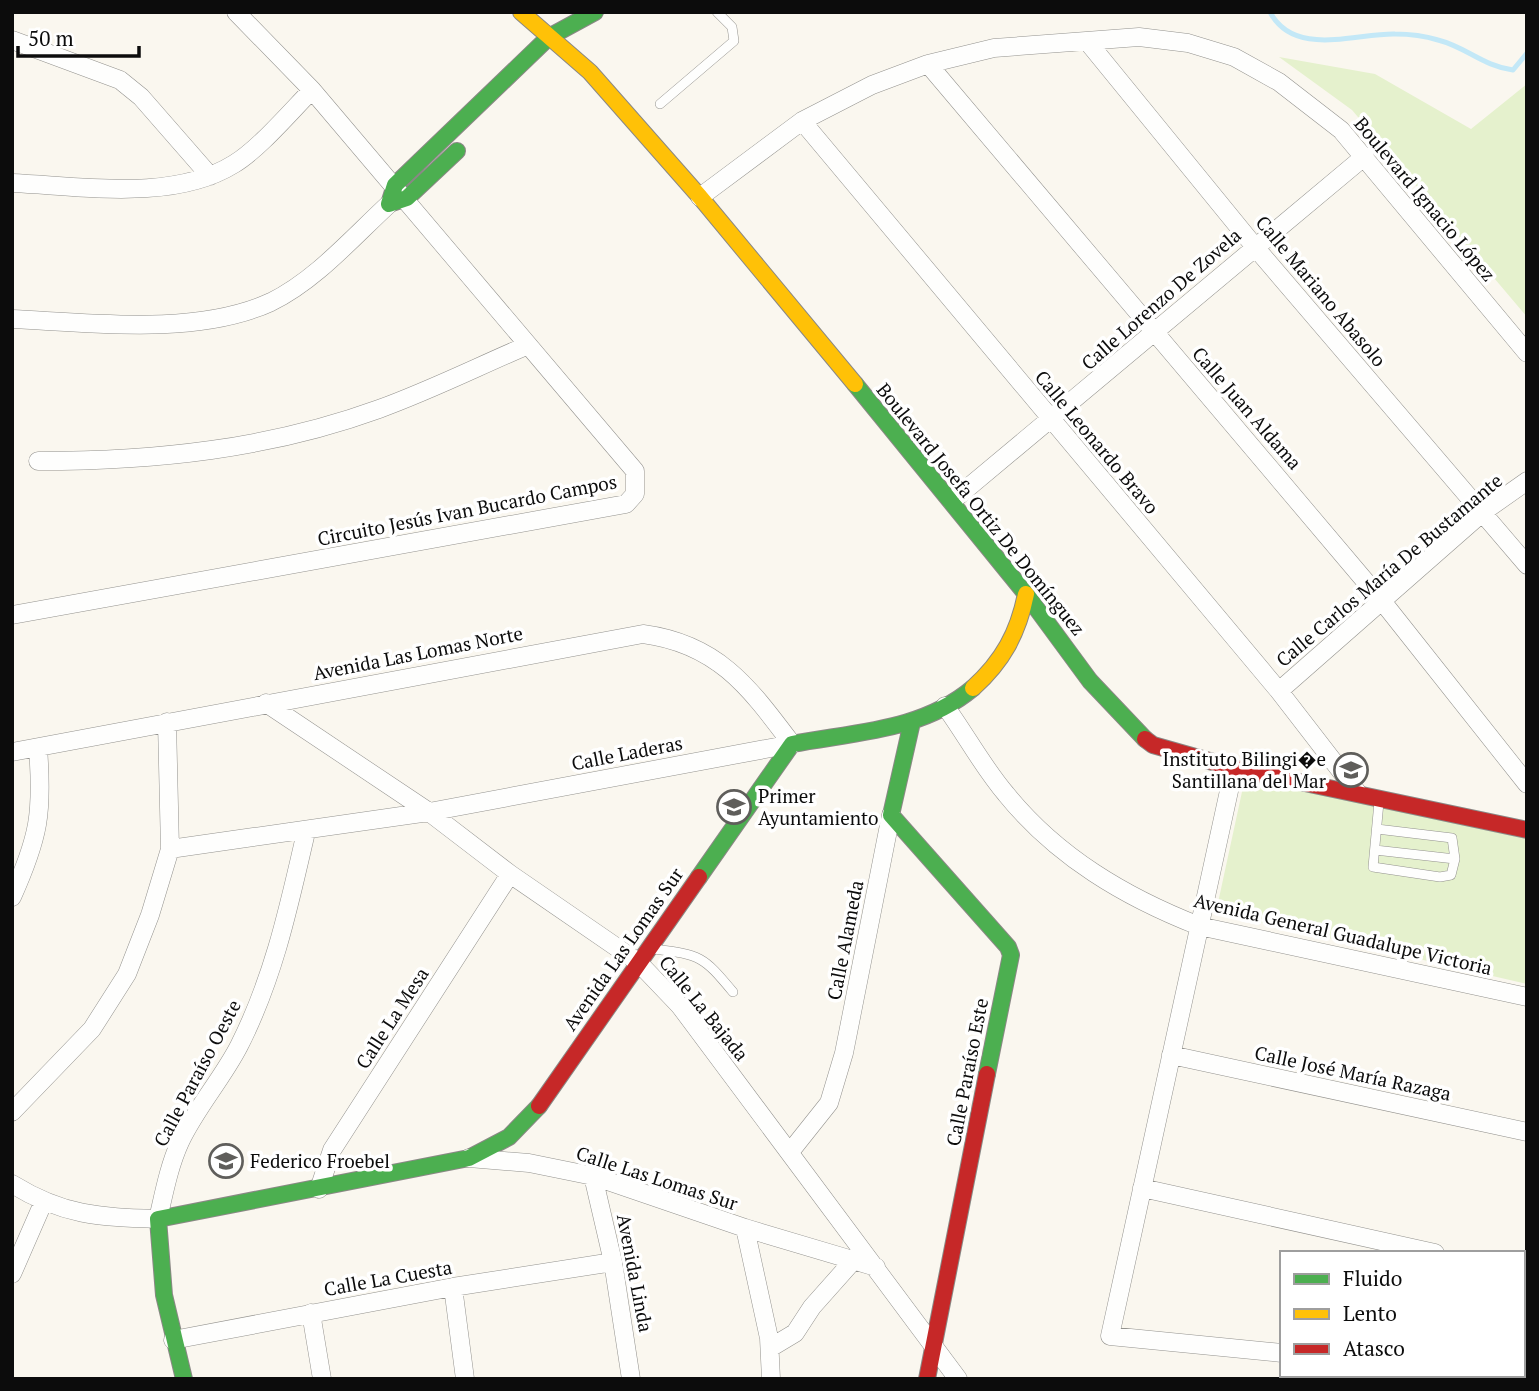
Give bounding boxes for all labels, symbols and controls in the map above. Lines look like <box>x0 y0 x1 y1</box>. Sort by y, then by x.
scale bar <box>18 14 138 58</box>
text: 50 m <box>28 24 74 52</box>
street label: Boulevard Ignacio López <box>1349 111 1502 286</box>
street label: Calle Mariano Abasolo <box>1251 210 1392 372</box>
street label: Calle Lorenzo De Zovela <box>1076 222 1246 375</box>
street label: Calle Juan Aldama <box>1187 341 1308 475</box>
street label: Calle Leonardo Bravo <box>1030 365 1165 519</box>
street label: Boulevard Josefa Ortiz De Domínguez <box>872 377 1091 640</box>
street label: Circuito Jesús Ivan Bucardo Campos <box>315 468 619 551</box>
street label: Calle Carlos María De Bustamante <box>1270 468 1507 672</box>
street label: Avenida Las Lomas Norte <box>311 620 525 685</box>
street label: Calle Laderas <box>569 729 685 776</box>
place label: Instituto Bilingi�e Santillana del Mar <box>1163 746 1327 793</box>
school or university icon: Instituto Bilingi�e Santillana del Mar <box>1332 751 1370 789</box>
place label: Primer Ayuntamiento <box>758 783 879 830</box>
school or university icon: Primer Ayuntamiento <box>715 788 753 826</box>
street label: Avenida Las Lomas Sur <box>557 862 689 1035</box>
street label: Calle Alameda <box>821 878 868 1002</box>
street label: Avenida General Guadalupe Victoria <box>1192 887 1495 980</box>
street label: Calle La Bajada <box>654 950 755 1066</box>
street label: Calle La Mesa <box>350 962 434 1073</box>
street label: Calle Paraíso Oeste <box>147 995 246 1150</box>
street label: Calle Paraíso Este <box>940 996 993 1148</box>
street label: Calle José María Razaga <box>1253 1039 1454 1106</box>
street label: Calle Las Lomas Sur <box>573 1140 742 1216</box>
school or university icon: Federico Froebel <box>207 1142 245 1180</box>
place label: Federico Froebel <box>250 1148 390 1173</box>
street label: Avenida Linda <box>612 1212 659 1334</box>
legend <box>1280 1251 1525 1377</box>
street label: Calle La Cuesta <box>322 1254 454 1301</box>
text: Fluido <box>1343 1264 1402 1292</box>
text: Lento <box>1343 1299 1397 1327</box>
text: Atasco <box>1343 1334 1405 1362</box>

